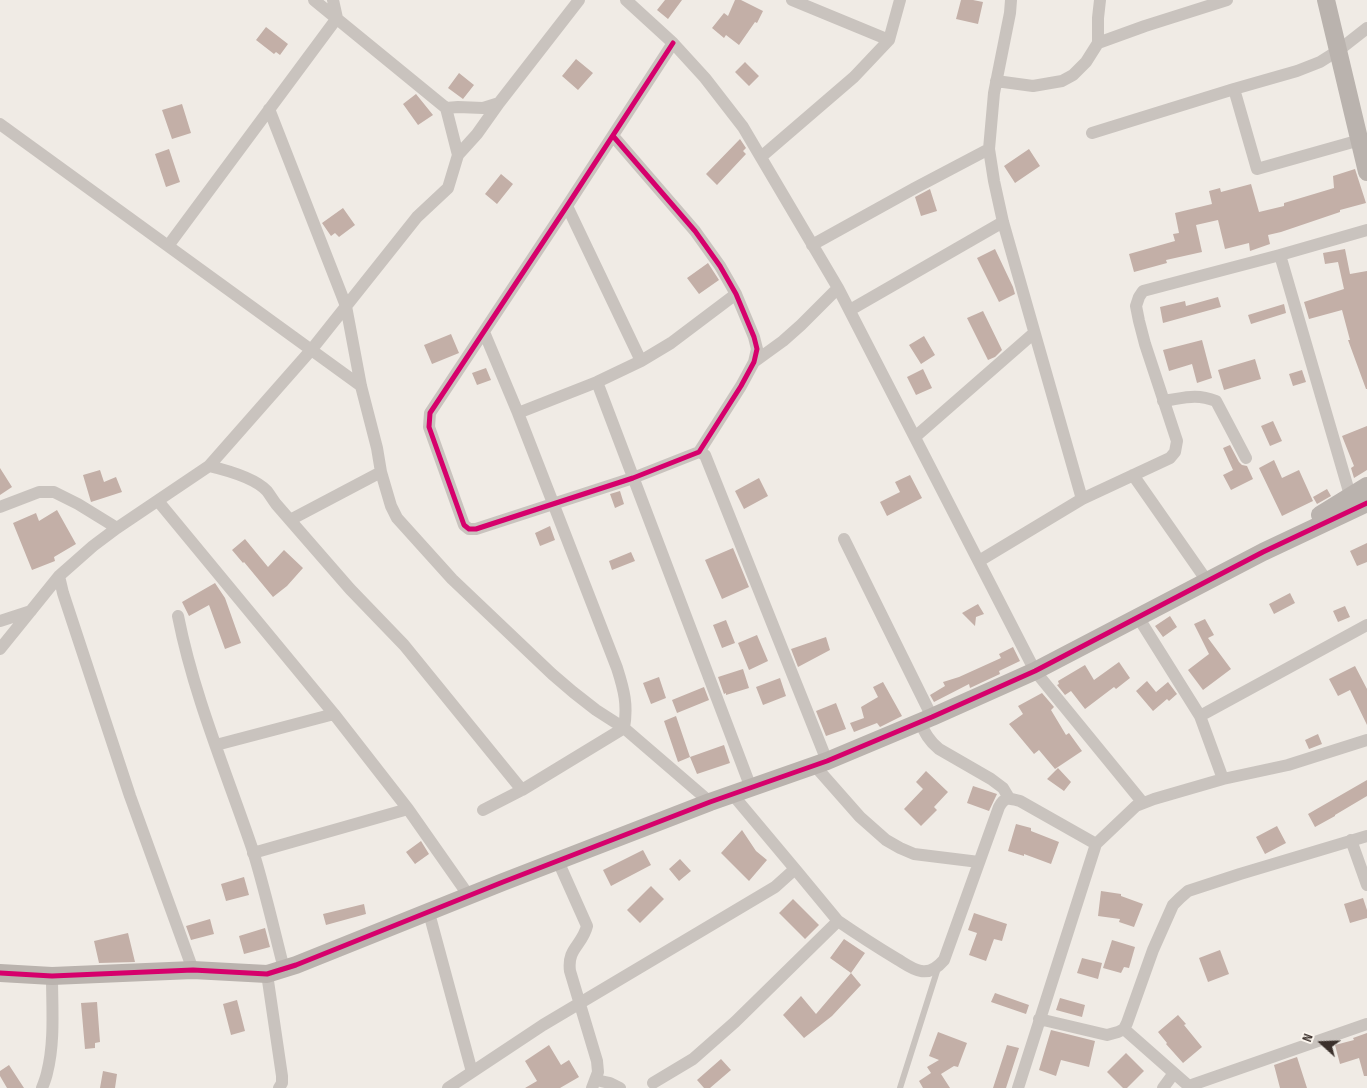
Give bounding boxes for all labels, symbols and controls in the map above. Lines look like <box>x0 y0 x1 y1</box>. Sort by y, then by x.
north arrow <box>1297 1018 1347 1068</box>
text: N <box>1298 1031 1317 1044</box>

